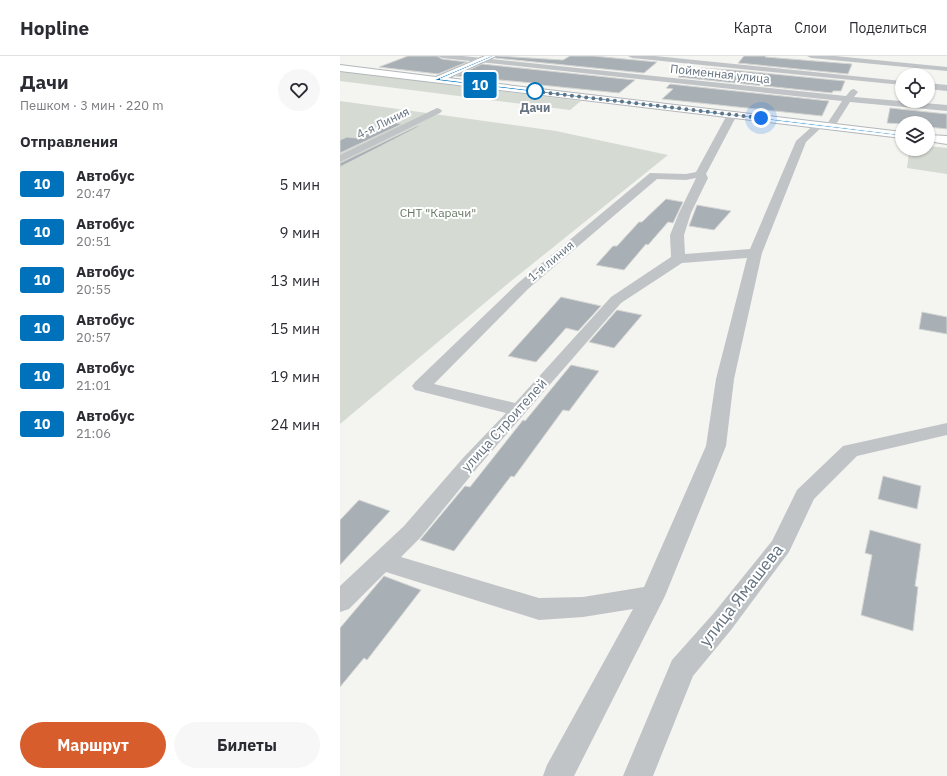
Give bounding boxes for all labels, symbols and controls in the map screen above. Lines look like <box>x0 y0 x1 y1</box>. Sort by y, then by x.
text: Hopline <box>20 16 89 40</box>
text: Карта <box>734 19 772 37</box>
text: Слои <box>794 19 827 37</box>
text: Поделиться <box>849 19 927 37</box>
street label: Пойменная улица <box>670 61 771 86</box>
map controls <box>895 68 935 156</box>
button: locate <box>895 68 935 108</box>
button: heart <box>278 69 320 111</box>
text: Дачи <box>20 70 69 94</box>
line badge: 10 <box>462 72 498 98</box>
text: 10 <box>472 76 488 94</box>
marker: Дачи <box>526 82 544 100</box>
text: Пешком · 3 мин · 220 m <box>20 97 164 114</box>
place label: Дачи <box>520 100 550 115</box>
street label: 4-я Линия <box>354 103 412 142</box>
your location <box>751 108 771 128</box>
button: layers <box>895 116 935 156</box>
text: Отправления <box>20 132 118 151</box>
text: Автобус <box>76 166 135 185</box>
text: 10 <box>34 175 50 193</box>
text: 5 мин <box>279 175 320 194</box>
text: 20:47 <box>76 185 111 202</box>
park label: СНТ "Карачи" <box>400 205 476 220</box>
text: Автобус <box>76 214 135 233</box>
text: 10 <box>34 223 50 241</box>
text: 9 мин <box>279 223 320 242</box>
text: 20:51 <box>76 233 111 250</box>
street label: 1-я линия <box>525 237 577 284</box>
text: Автобус <box>76 262 135 281</box>
text: 10 <box>34 271 50 289</box>
text: 13 мин <box>270 271 320 290</box>
text: 20:55 <box>76 281 111 298</box>
text: Автобус <box>76 310 135 329</box>
text: 10 <box>34 319 50 337</box>
text: 15 мин <box>270 319 320 338</box>
text: 20:57 <box>76 329 111 346</box>
text: Автобус <box>76 358 135 377</box>
text: 10 <box>34 367 50 385</box>
text: 19 мин <box>270 367 320 386</box>
street label: улица Строителей <box>457 375 551 475</box>
text: 21:01 <box>76 377 111 394</box>
text: Автобус <box>76 406 135 425</box>
text: 10 <box>34 415 50 433</box>
text: 24 мин <box>270 415 320 434</box>
text: 21:06 <box>76 425 111 442</box>
street label: улица Ямашева <box>694 539 788 651</box>
button: Маршрут <box>20 722 166 768</box>
button: Билеты <box>174 722 320 768</box>

